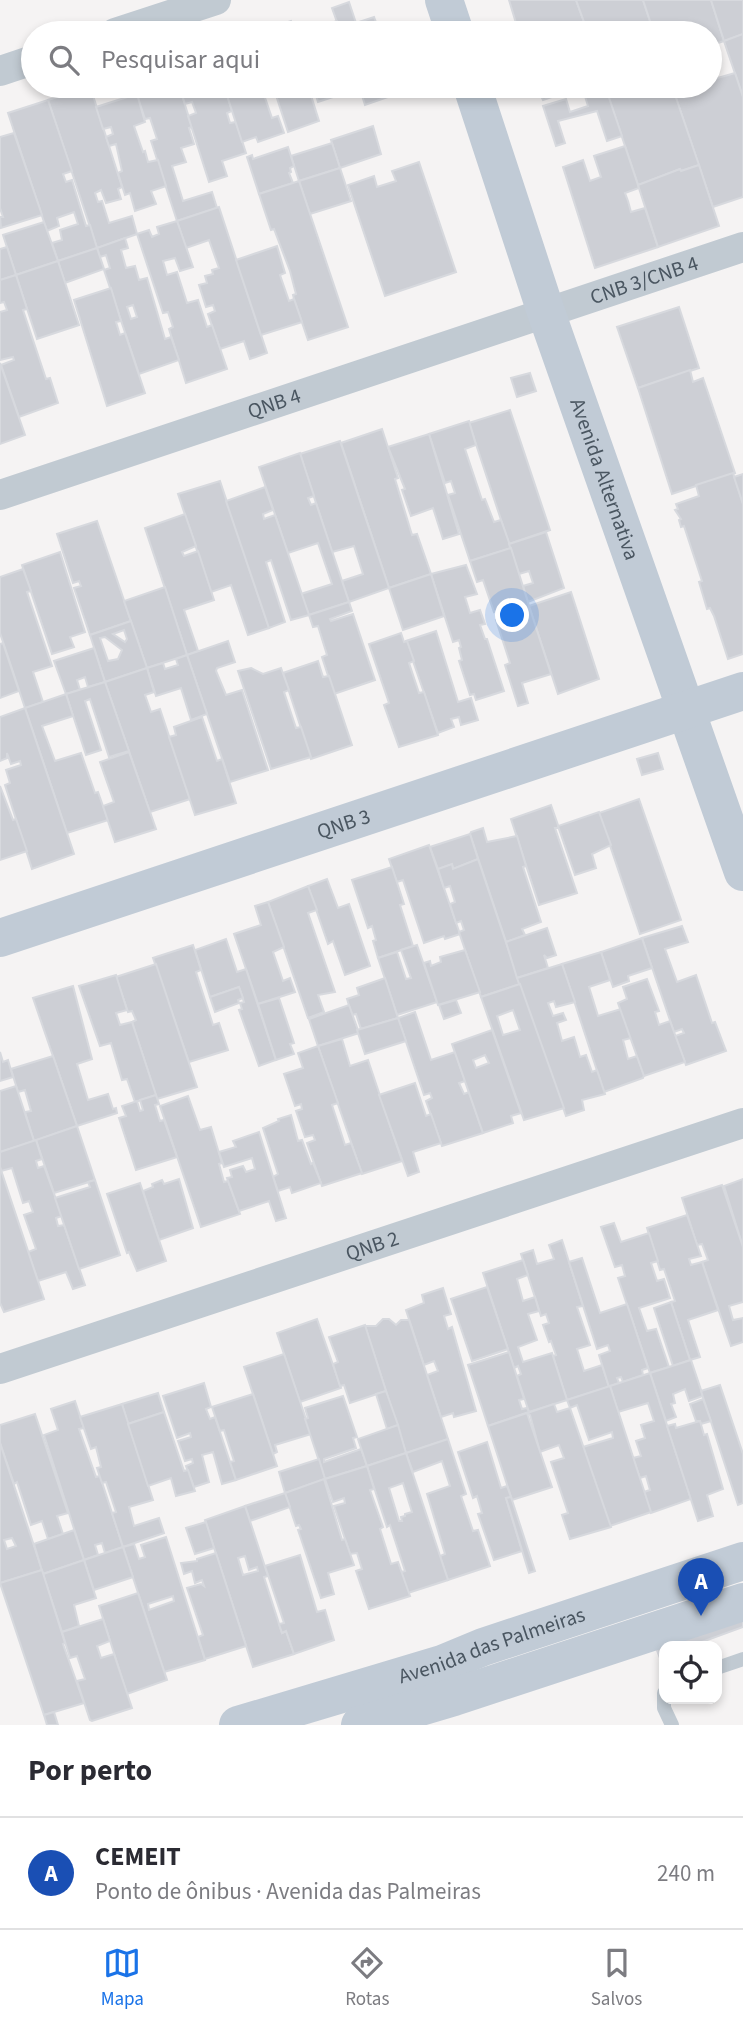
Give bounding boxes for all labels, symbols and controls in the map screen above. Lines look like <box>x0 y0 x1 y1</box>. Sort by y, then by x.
search box <box>21 21 722 98</box>
icon: search <box>45 41 83 79</box>
text: Pesquisar aqui <box>101 41 260 78</box>
street label: CNB 3/CNB 4 <box>586 248 702 312</box>
street label: QNB 4 <box>244 381 305 426</box>
street label: Avenida Alternativa <box>562 394 647 564</box>
your location <box>495 598 529 632</box>
street label: QNB 3 <box>313 801 374 847</box>
street label: QNB 2 <box>342 1223 403 1269</box>
pin: A <box>678 1558 724 1616</box>
street label: Avenida das Palmeiras <box>395 1599 589 1691</box>
map controls <box>659 1641 722 1704</box>
button: locate <box>659 1641 722 1704</box>
text: Por perto <box>28 1749 152 1792</box>
text: CEMEIT <box>95 1838 181 1875</box>
text: A <box>44 1857 58 1890</box>
text: 240 m <box>657 1857 715 1890</box>
text: Ponto de ônibus · Avenida das Palmeiras <box>95 1875 481 1908</box>
tab: Mapa <box>101 1944 144 2013</box>
tab: Rotas <box>345 1944 389 2013</box>
tab: Salvos <box>591 1944 642 2013</box>

